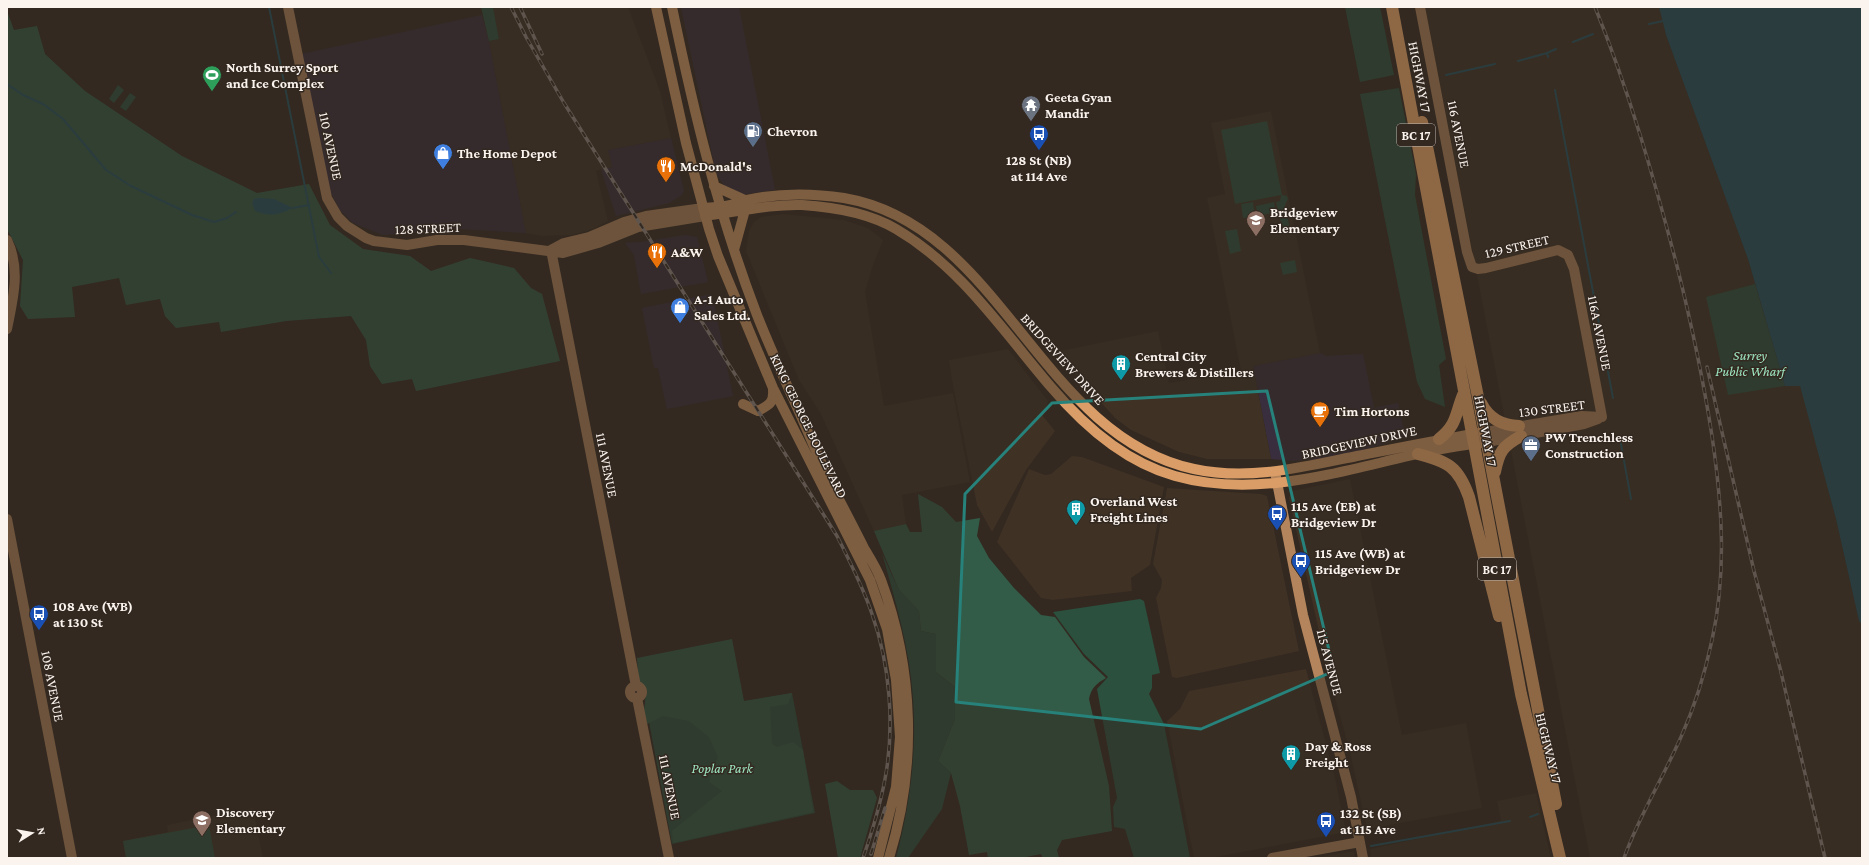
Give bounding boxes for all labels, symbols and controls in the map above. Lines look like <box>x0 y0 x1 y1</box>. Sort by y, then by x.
street label: HIGHWAY 17 <box>1405 40 1435 115</box>
place label: North Surrey Sport and Ice Complex <box>226 59 339 91</box>
sports icon: North Surrey Sport and Ice Complex <box>201 64 223 92</box>
place label: Geeta Gyan Mandir <box>1045 89 1112 121</box>
temple icon: Geeta Gyan Mandir <box>1020 94 1042 122</box>
street label: 116 AVENUE <box>1445 99 1473 169</box>
street label: 110 AVENUE <box>316 111 346 182</box>
fuel station icon: Chevron <box>742 120 764 148</box>
place label: Chevron <box>767 123 817 139</box>
bus stop icon: 128 St (NB) at 114 Ave <box>1028 123 1050 151</box>
road number: BC 17 <box>1397 124 1435 146</box>
shop icon: The Home Depot <box>432 142 454 170</box>
place label: The Home Depot <box>457 145 558 161</box>
place label: 128 St (NB) at 114 Ave <box>1006 152 1072 184</box>
restaurant icon: McDonald's <box>655 155 677 183</box>
place label: McDonald's <box>680 158 752 174</box>
place label: Bridgeview Elementary <box>1270 204 1339 236</box>
school or university icon: Bridgeview Elementary <box>1245 209 1267 237</box>
street label: 128 STREET <box>395 219 462 237</box>
street label: 129 STREET <box>1483 231 1551 261</box>
restaurant icon: A&W <box>646 241 668 269</box>
place label: A&W <box>670 244 704 260</box>
place label: A-1 Auto Sales Ltd. <box>693 291 751 323</box>
street label: 116A AVENUE <box>1585 294 1615 372</box>
shop icon: A-1 Auto Sales Ltd. <box>669 296 691 324</box>
street label: BRIDGEVIEW DRIVE <box>1018 310 1108 408</box>
park label: Surrey Public Wharf <box>1715 347 1787 379</box>
place label: Central City Brewers & Distillers <box>1135 348 1254 380</box>
street label: KING GEORGE BOULEVARD <box>767 351 851 501</box>
building icon: Central City Brewers & Distillers <box>1110 353 1132 381</box>
street label: HIGHWAY 17 <box>1471 394 1501 469</box>
street label: 130 STREET <box>1518 396 1586 420</box>
cafe icon: Tim Hortons <box>1309 400 1331 428</box>
place label: Tim Hortons <box>1334 403 1410 419</box>
street label: BRIDGEVIEW DRIVE <box>1300 422 1418 462</box>
place label: PW Trenchless Construction <box>1545 429 1633 461</box>
street label: 111 AVENUE <box>593 431 621 499</box>
office icon: PW Trenchless Construction <box>1520 434 1542 462</box>
place label: Overland West Freight Lines <box>1090 493 1178 525</box>
building icon: Overland West Freight Lines <box>1065 498 1087 526</box>
place label: 115 Ave (EB) at Bridgeview Dr <box>1291 498 1377 530</box>
bus stop icon: 115 Ave (EB) at Bridgeview Dr <box>1266 503 1288 531</box>
place label: 115 Ave (WB) at Bridgeview Dr <box>1315 545 1406 577</box>
bus stop icon: 115 Ave (WB) at Bridgeview Dr <box>1290 550 1312 578</box>
road number: BC 17 <box>1478 558 1516 580</box>
place label: 108 Ave (WB) at 130 St <box>53 598 133 630</box>
bus stop icon: 108 Ave (WB) at 130 St <box>28 603 50 631</box>
street label: 115 AVENUE <box>1314 627 1347 697</box>
street label: 108 AVENUE <box>38 649 68 723</box>
street label: HIGHWAY 17 <box>1532 711 1566 786</box>
place label: Day & Ross Freight <box>1305 738 1372 770</box>
building icon: Day & Ross Freight <box>1280 743 1302 771</box>
street label: 111 AVENUE <box>656 753 684 821</box>
park label: Poplar Park <box>691 760 753 776</box>
place label: Discovery Elementary <box>216 804 285 836</box>
place label: 132 St (SB) at 115 Ave <box>1340 805 1402 837</box>
school or university icon: Discovery Elementary <box>191 809 213 837</box>
bus stop icon: 132 St (SB) at 115 Ave <box>1315 810 1337 838</box>
north arrow <box>12 813 52 853</box>
text: N <box>35 826 49 836</box>

